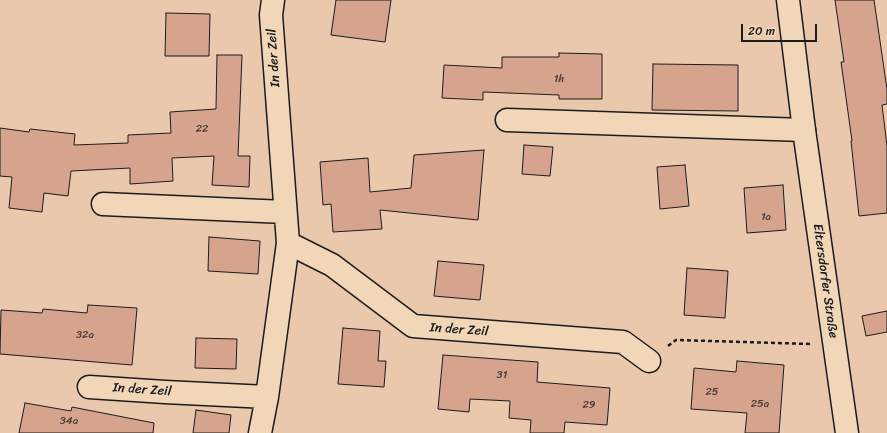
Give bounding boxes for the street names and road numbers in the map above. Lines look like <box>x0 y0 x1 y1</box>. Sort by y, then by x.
street label: In der Zeil <box>264 28 284 88</box>
street label: Eltersdorfer Straße <box>809 223 841 339</box>
street label: In der Zeil <box>429 320 489 340</box>
street label: In der Zeil <box>112 380 172 400</box>

